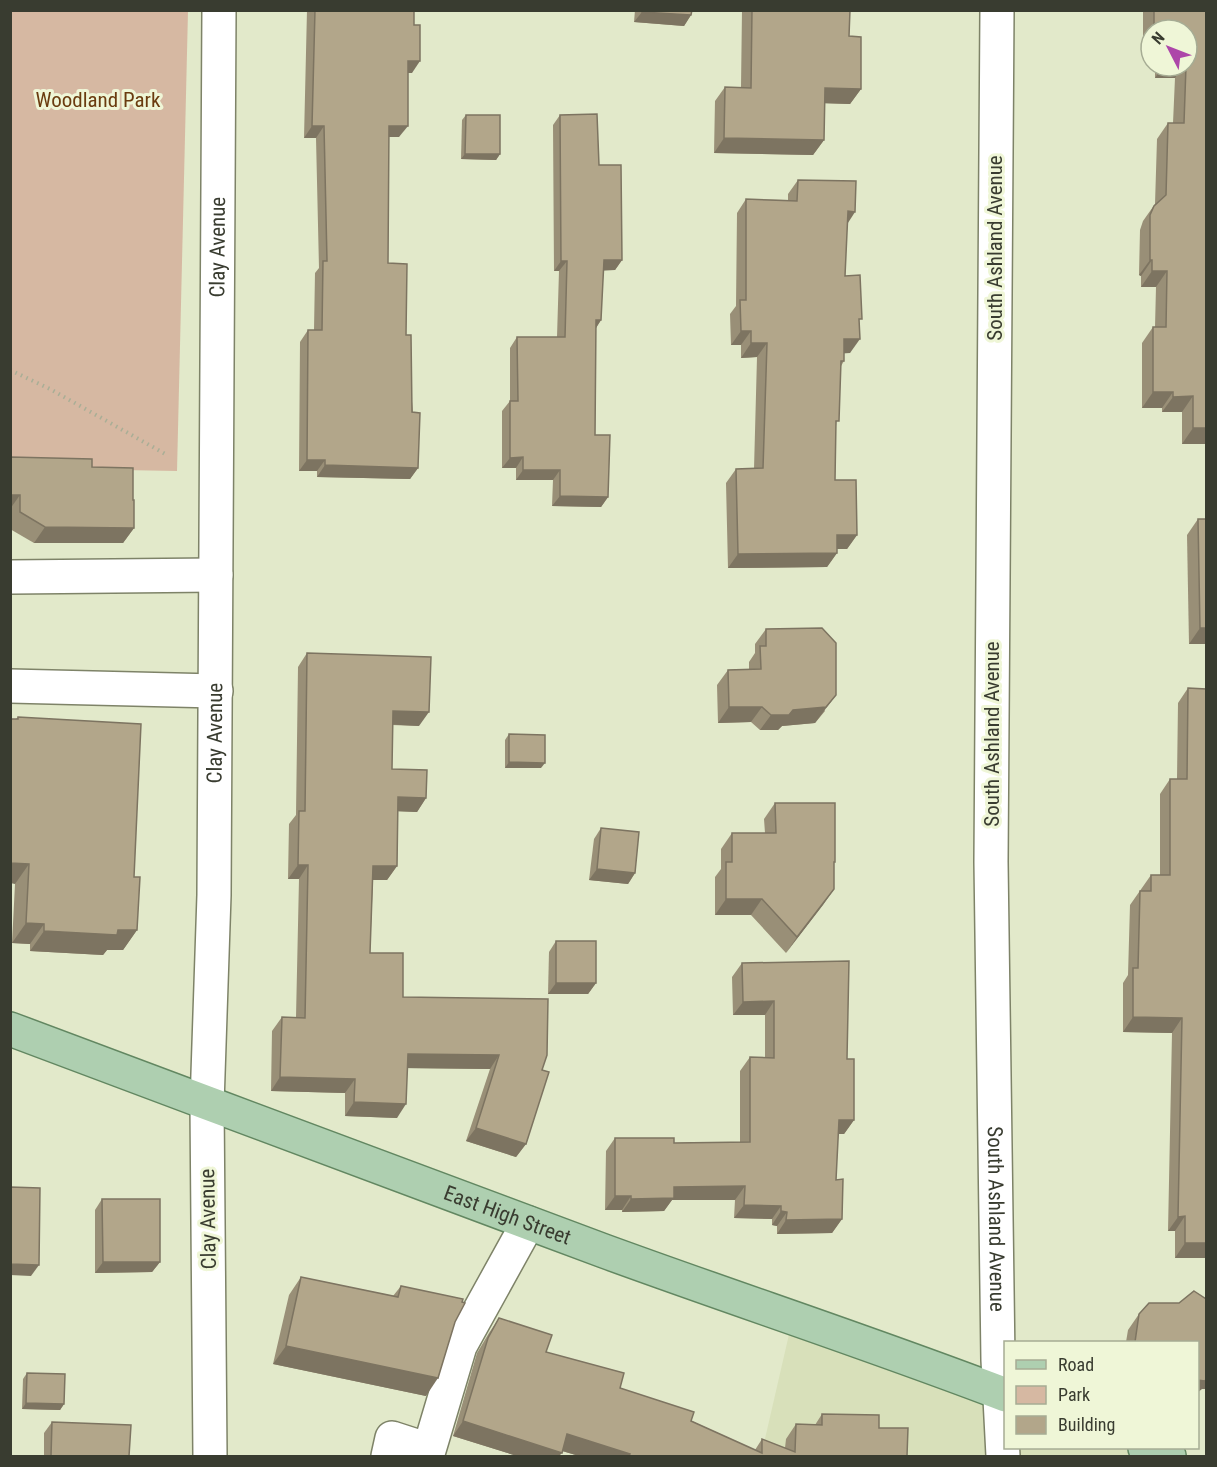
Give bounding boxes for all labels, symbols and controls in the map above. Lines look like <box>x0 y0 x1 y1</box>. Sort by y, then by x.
north arrow <box>1139 18 1199 78</box>
text: N <box>1148 28 1169 48</box>
park label: Woodland Park <box>36 88 161 112</box>
street label: South Ashland Avenue <box>983 155 1007 341</box>
street label: Clay Avenue <box>205 197 230 298</box>
street label: South Ashland Avenue <box>980 641 1004 827</box>
street label: Clay Avenue <box>203 683 227 784</box>
street label: South Ashland Avenue <box>983 1126 1009 1312</box>
street label: Clay Avenue <box>195 1168 221 1270</box>
street label: East High Street <box>441 1181 574 1250</box>
legend <box>1004 1341 1199 1449</box>
text: Road <box>1058 1354 1094 1375</box>
text: Park <box>1058 1384 1090 1405</box>
text: Building <box>1058 1414 1115 1435</box>

